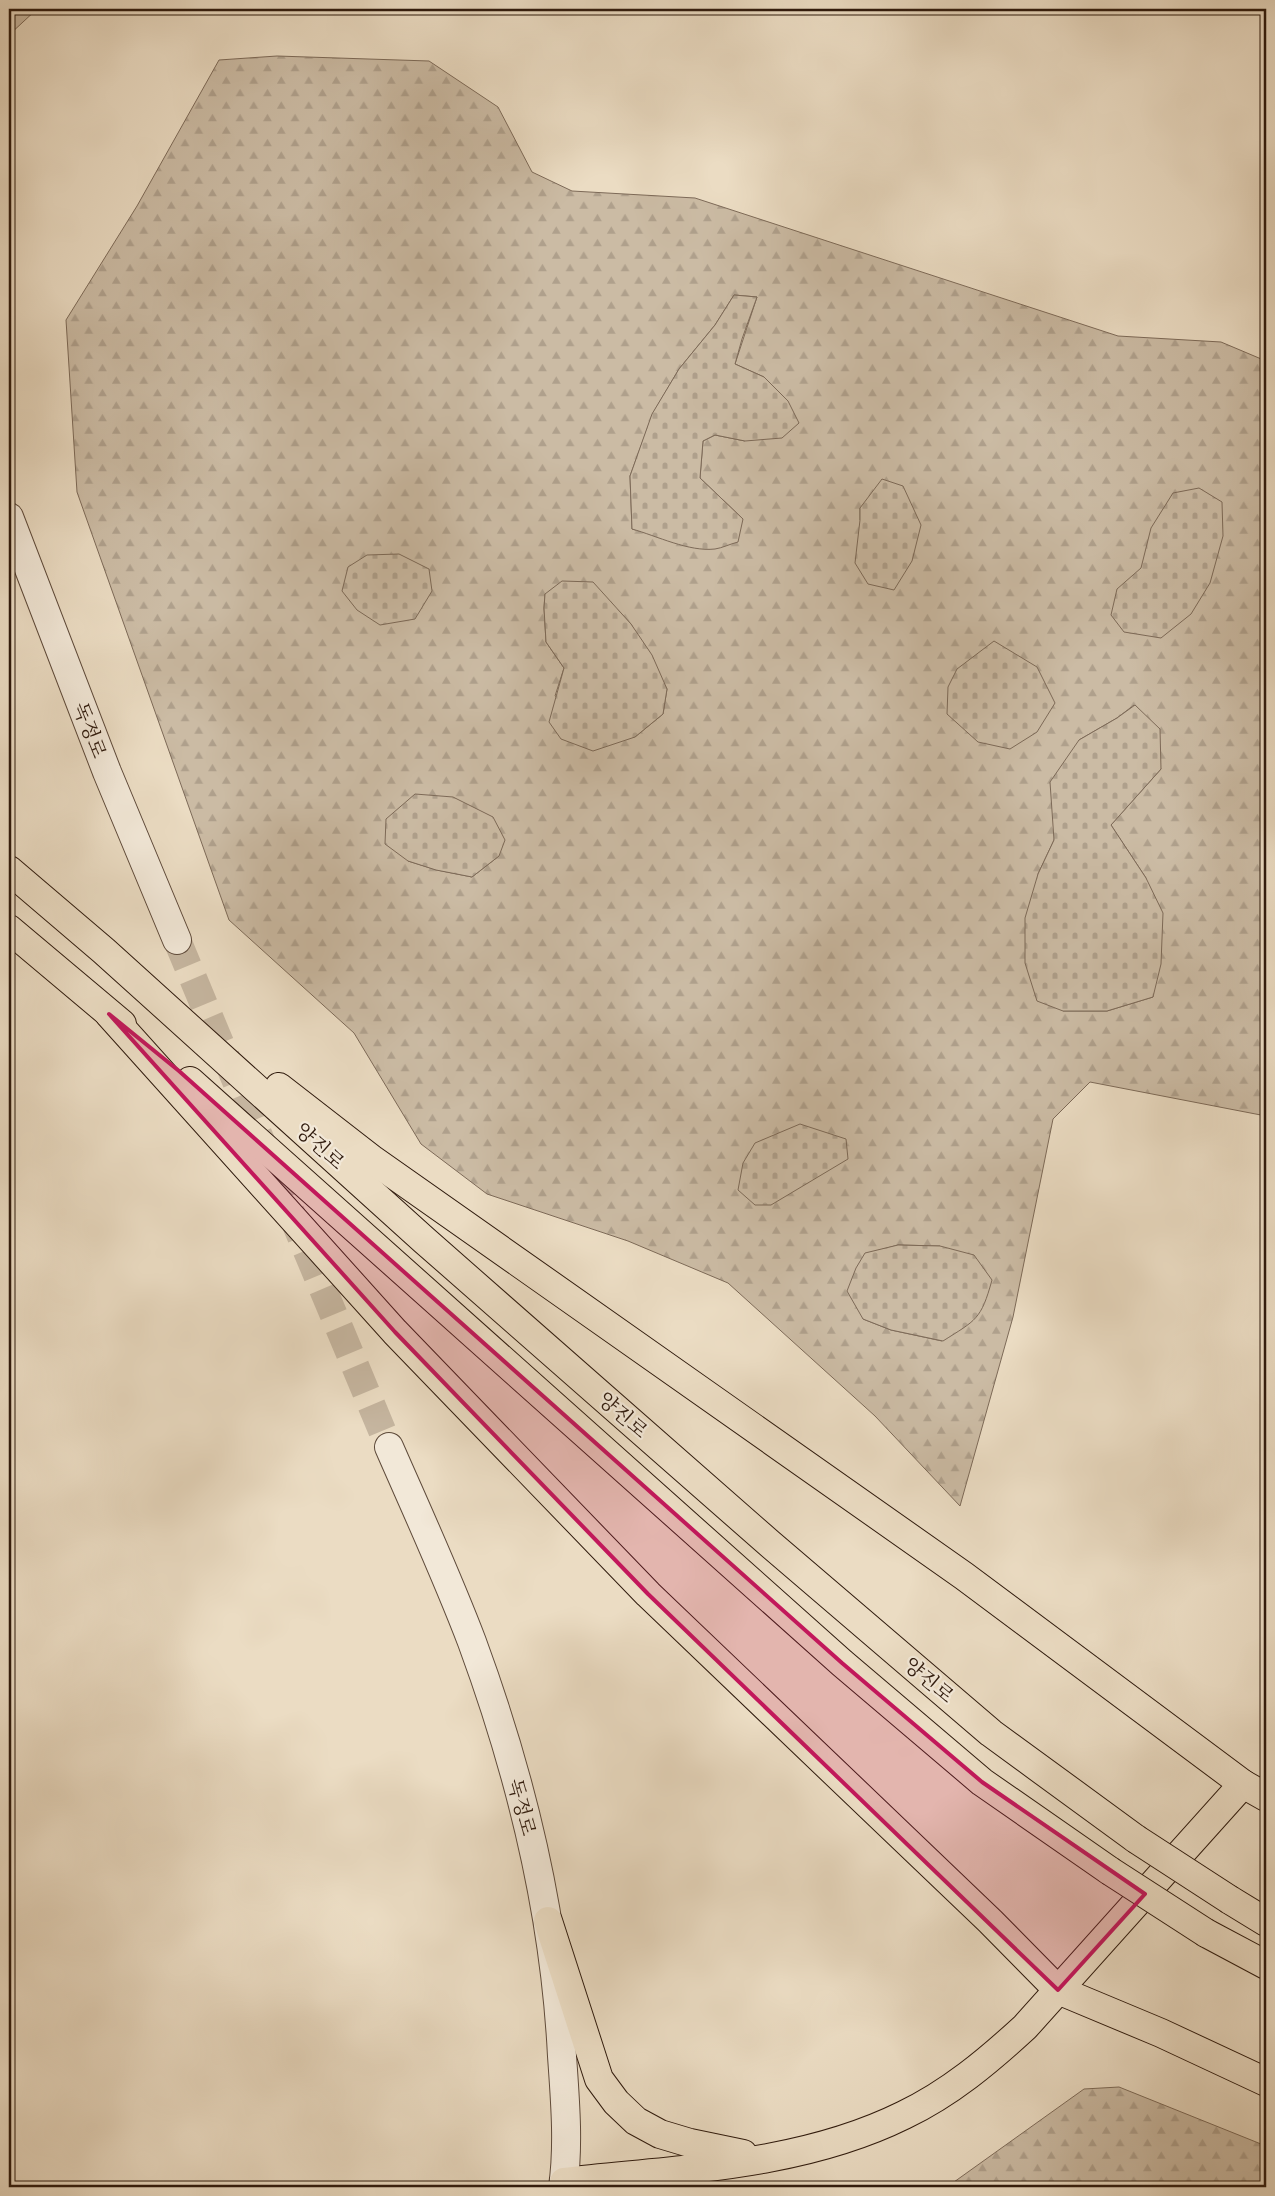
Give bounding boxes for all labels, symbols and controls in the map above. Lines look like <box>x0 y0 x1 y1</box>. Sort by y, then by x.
street label: 독정로 <box>67 699 111 762</box>
street label: 양진로 <box>289 1118 349 1176</box>
street label: 양진로 <box>592 1388 652 1445</box>
street label: 양진로 <box>898 1653 958 1709</box>
street label: 독정로 <box>501 1776 540 1839</box>

